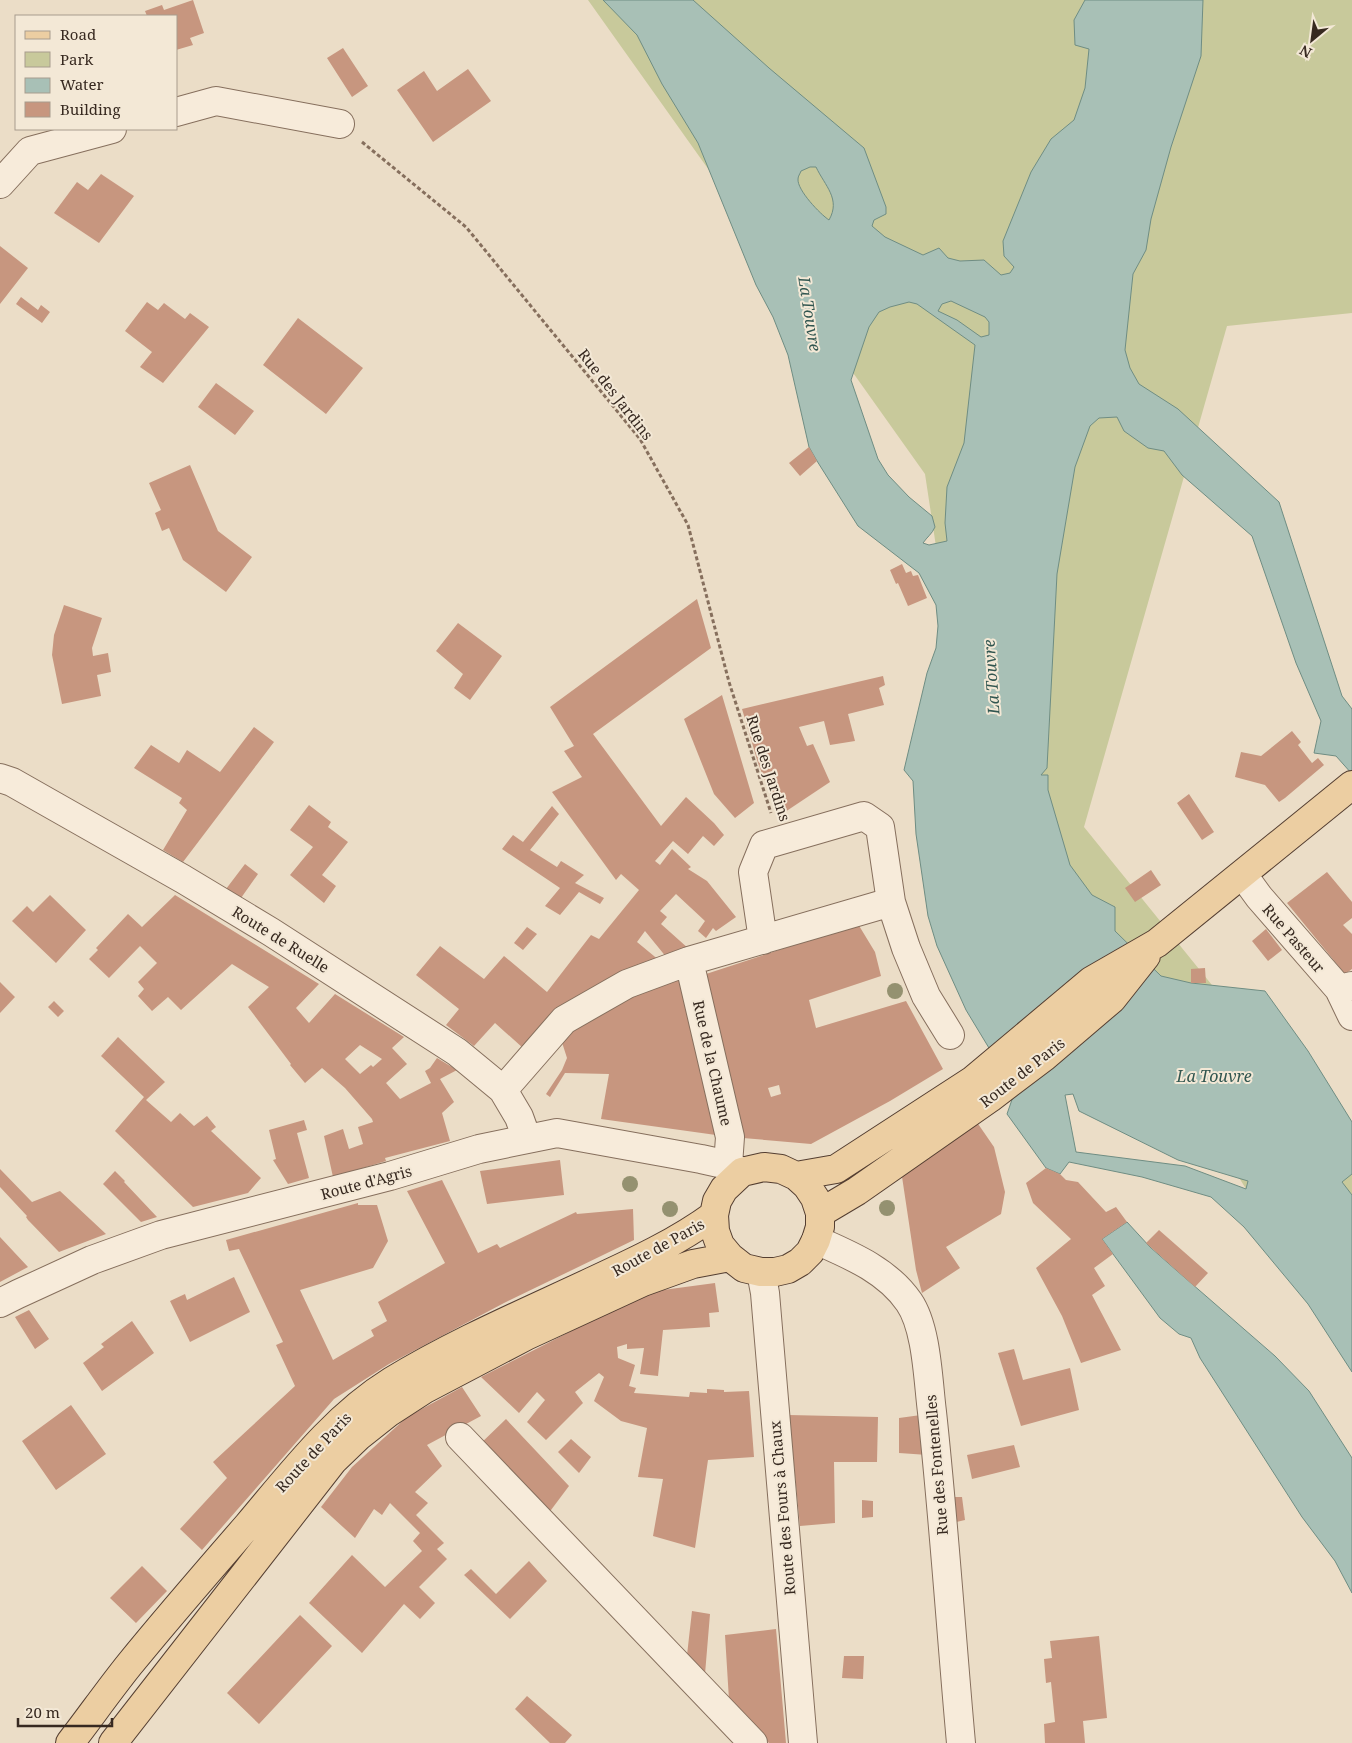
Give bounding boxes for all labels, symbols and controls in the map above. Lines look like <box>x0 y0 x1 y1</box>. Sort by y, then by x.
legend <box>15 15 178 130</box>
north arrow <box>1287 15 1337 65</box>
text: Road <box>60 24 96 44</box>
text: N <box>1296 41 1315 63</box>
text: Park <box>60 49 94 69</box>
text: Water <box>60 74 103 94</box>
text: Building <box>60 99 121 119</box>
water label: La Touvre <box>793 274 827 353</box>
street label: Rue des Jardins <box>574 344 658 444</box>
water label: La Touvre <box>977 639 1005 716</box>
street label: Rue des Jardins <box>742 712 796 824</box>
street label: Rue Pasteur <box>1258 899 1330 977</box>
street label: Route de Ruelle <box>229 901 333 977</box>
street label: Rue de la Chaume <box>689 998 737 1128</box>
street label: Route de Paris <box>975 1032 1069 1111</box>
water label: La Touvre <box>1175 1065 1252 1087</box>
street label: Route d'Agris <box>318 1160 414 1204</box>
street label: Route de Paris <box>608 1213 708 1281</box>
street label: Rue des Fontenelles <box>920 1394 952 1536</box>
street label: Route de Paris <box>271 1408 355 1496</box>
street label: Route des Fours à Chaux <box>764 1420 800 1596</box>
scale bar <box>18 1696 111 1728</box>
text: 20 m <box>25 1702 60 1722</box>

